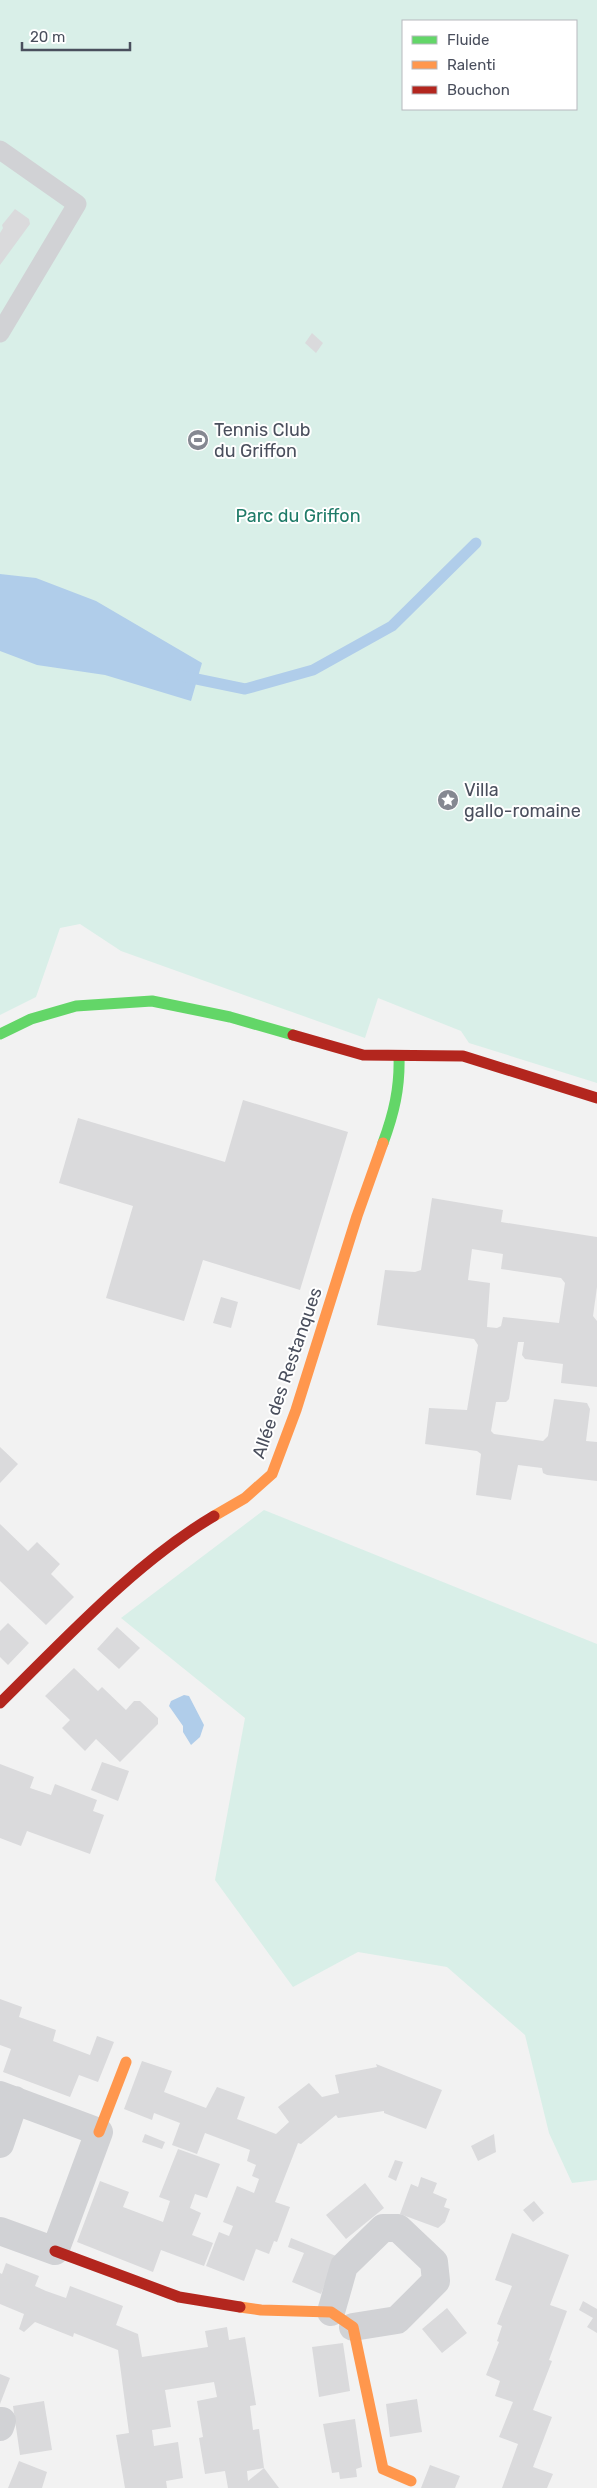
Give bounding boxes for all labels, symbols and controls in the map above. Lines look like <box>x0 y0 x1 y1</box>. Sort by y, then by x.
scale bar <box>22 20 130 52</box>
legend <box>402 20 577 110</box>
text: 20 m <box>30 28 65 46</box>
text: Fluide <box>447 31 489 49</box>
text: Ralenti <box>447 56 496 74</box>
text: Bouchon <box>447 81 510 99</box>
place label: Tennis Club du Griffon <box>214 419 310 462</box>
sports icon: Tennis Club du Griffon <box>186 428 210 452</box>
park label: Parc du Griffon <box>235 505 361 527</box>
place label: Villa gallo-romaine <box>464 779 581 822</box>
place icon: Villa gallo-romaine <box>436 788 460 812</box>
street label: Allée des Restanques <box>247 1285 327 1461</box>

